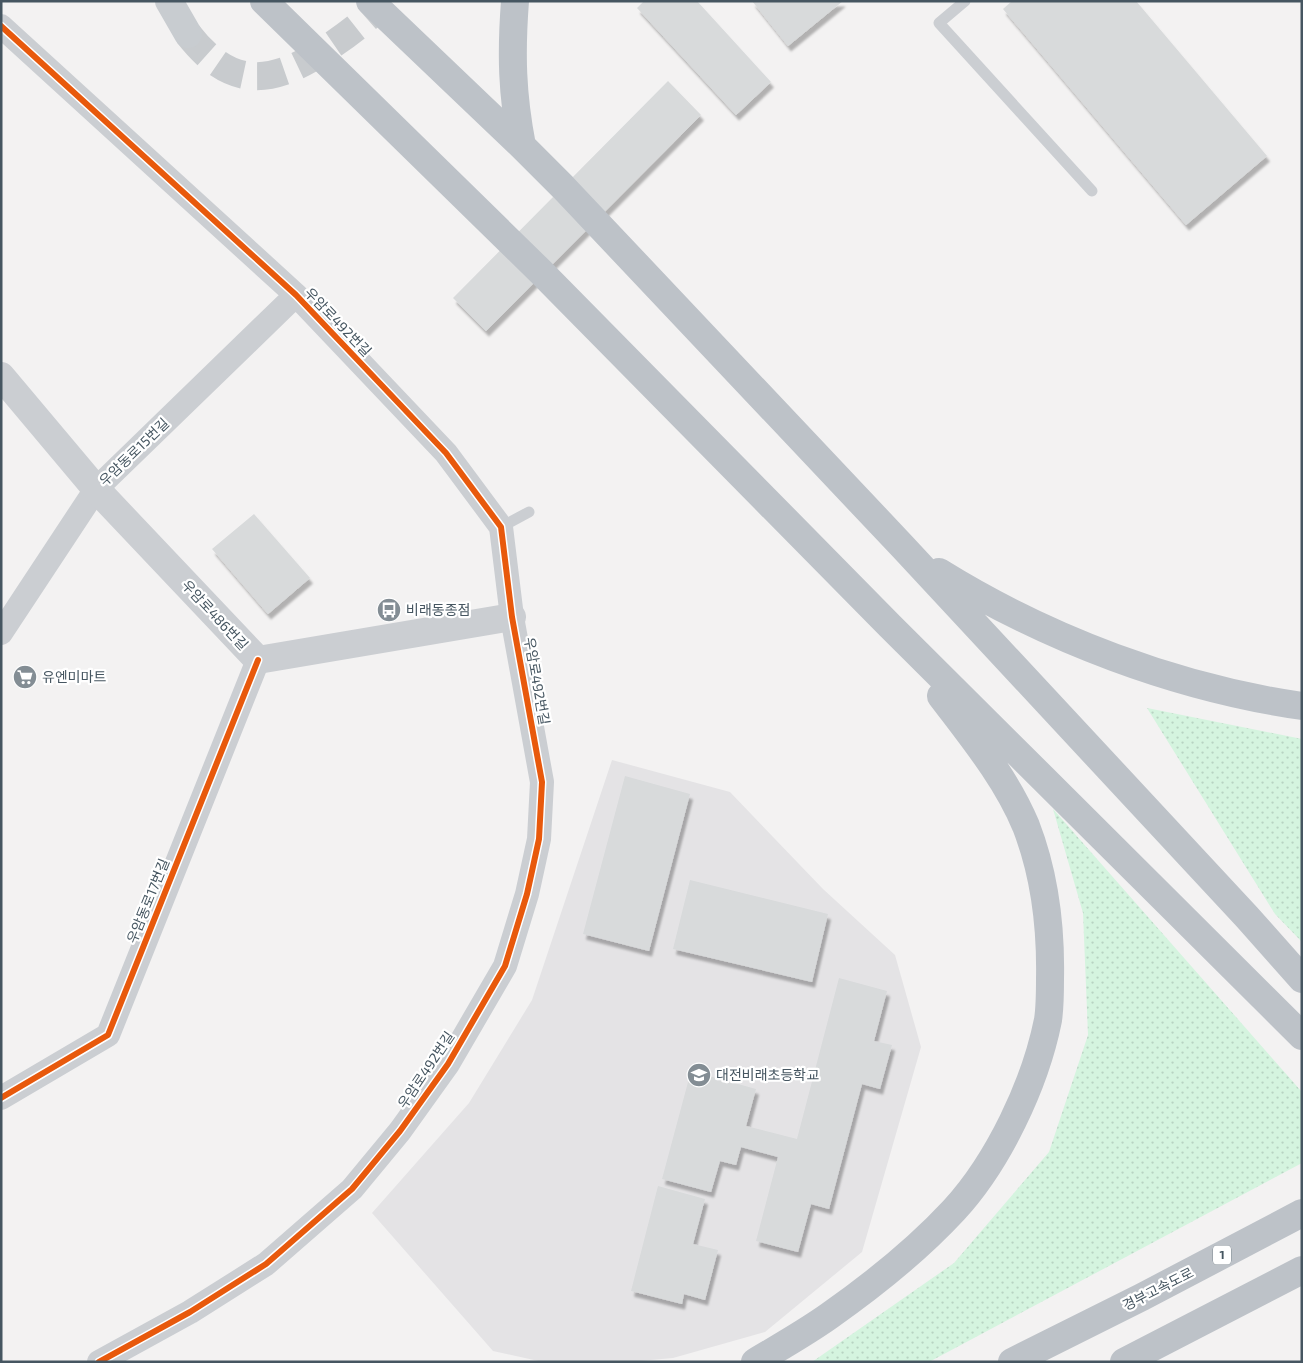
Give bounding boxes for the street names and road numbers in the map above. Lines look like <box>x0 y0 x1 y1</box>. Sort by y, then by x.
street label: 우암로492번길 <box>301 284 375 360</box>
street label: 우암동로15번길 <box>95 414 172 489</box>
street label: 우암로486번길 <box>179 576 252 653</box>
street label: 우암로492번길 <box>521 636 554 726</box>
street label: 우암동로17번길 <box>123 856 172 946</box>
street label: 우암로492번길 <box>394 1028 457 1111</box>
road number: 1 <box>1213 1246 1231 1264</box>
street label: 경부고속도로 <box>1119 1263 1196 1314</box>

